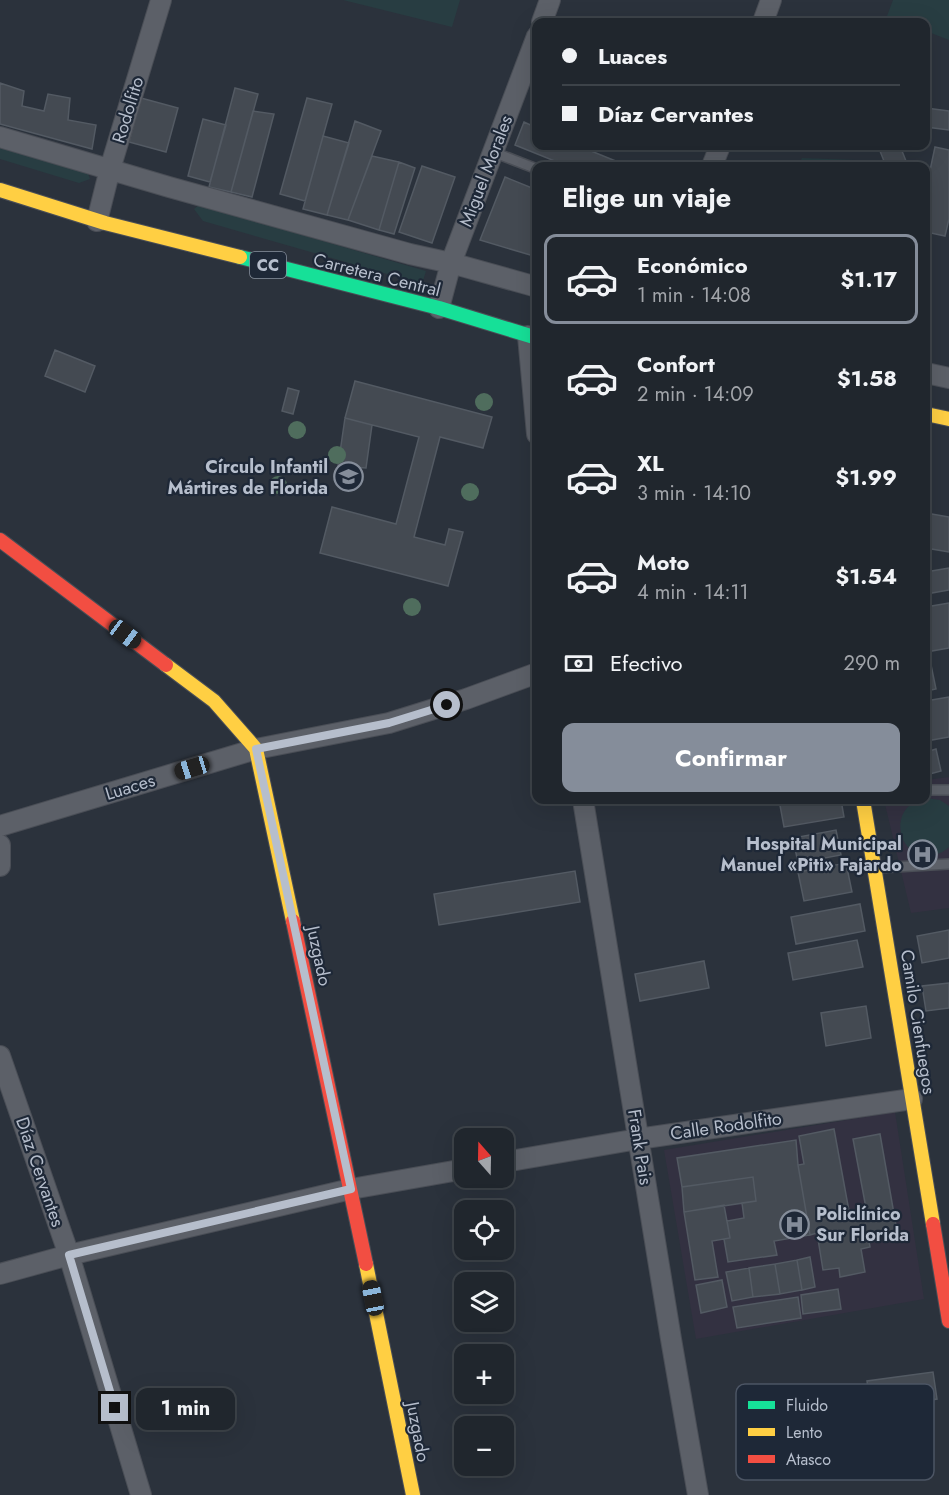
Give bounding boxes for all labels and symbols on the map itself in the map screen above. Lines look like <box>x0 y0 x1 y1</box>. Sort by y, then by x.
street label: Rodolfito <box>106 73 150 146</box>
street label: Miguel Morales <box>453 111 519 231</box>
street label: Carretera Central <box>311 247 443 303</box>
road number: CC <box>250 252 286 278</box>
place label: Círculo Infantil Mártires de Florida <box>168 454 328 501</box>
school or university icon: Círculo Infantil Mártires de Florida <box>333 461 365 493</box>
car <box>105 616 145 652</box>
route start <box>433 691 460 718</box>
car <box>172 754 212 782</box>
street label: Luaces <box>102 767 158 807</box>
place label: Hospital Municipal Manuel «Piti» Fajardo <box>720 831 902 878</box>
hospital icon: Hospital Municipal Manuel «Piti» Fajardo <box>907 838 939 870</box>
street label: Juzgado <box>300 922 338 989</box>
street label: Camilo Cienfuegos <box>894 948 942 1096</box>
street label: Calle Rodolfito <box>669 1105 783 1147</box>
street label: Frank Pais <box>621 1107 659 1187</box>
street label: Díaz Cervantes <box>9 1114 71 1230</box>
north arrow <box>454 1128 514 1188</box>
place label: Policlínico Sur Florida <box>816 1201 909 1248</box>
hospital icon: Policlínico Sur Florida <box>779 1208 811 1240</box>
car <box>361 1279 385 1317</box>
legend <box>736 1384 934 1480</box>
callout: 1 min <box>136 1387 235 1429</box>
route end <box>101 1394 128 1421</box>
text: Fluido <box>786 1394 828 1417</box>
street label: Juzgado <box>399 1398 437 1464</box>
text: Lento <box>786 1421 823 1444</box>
text: Atasco <box>786 1448 831 1471</box>

